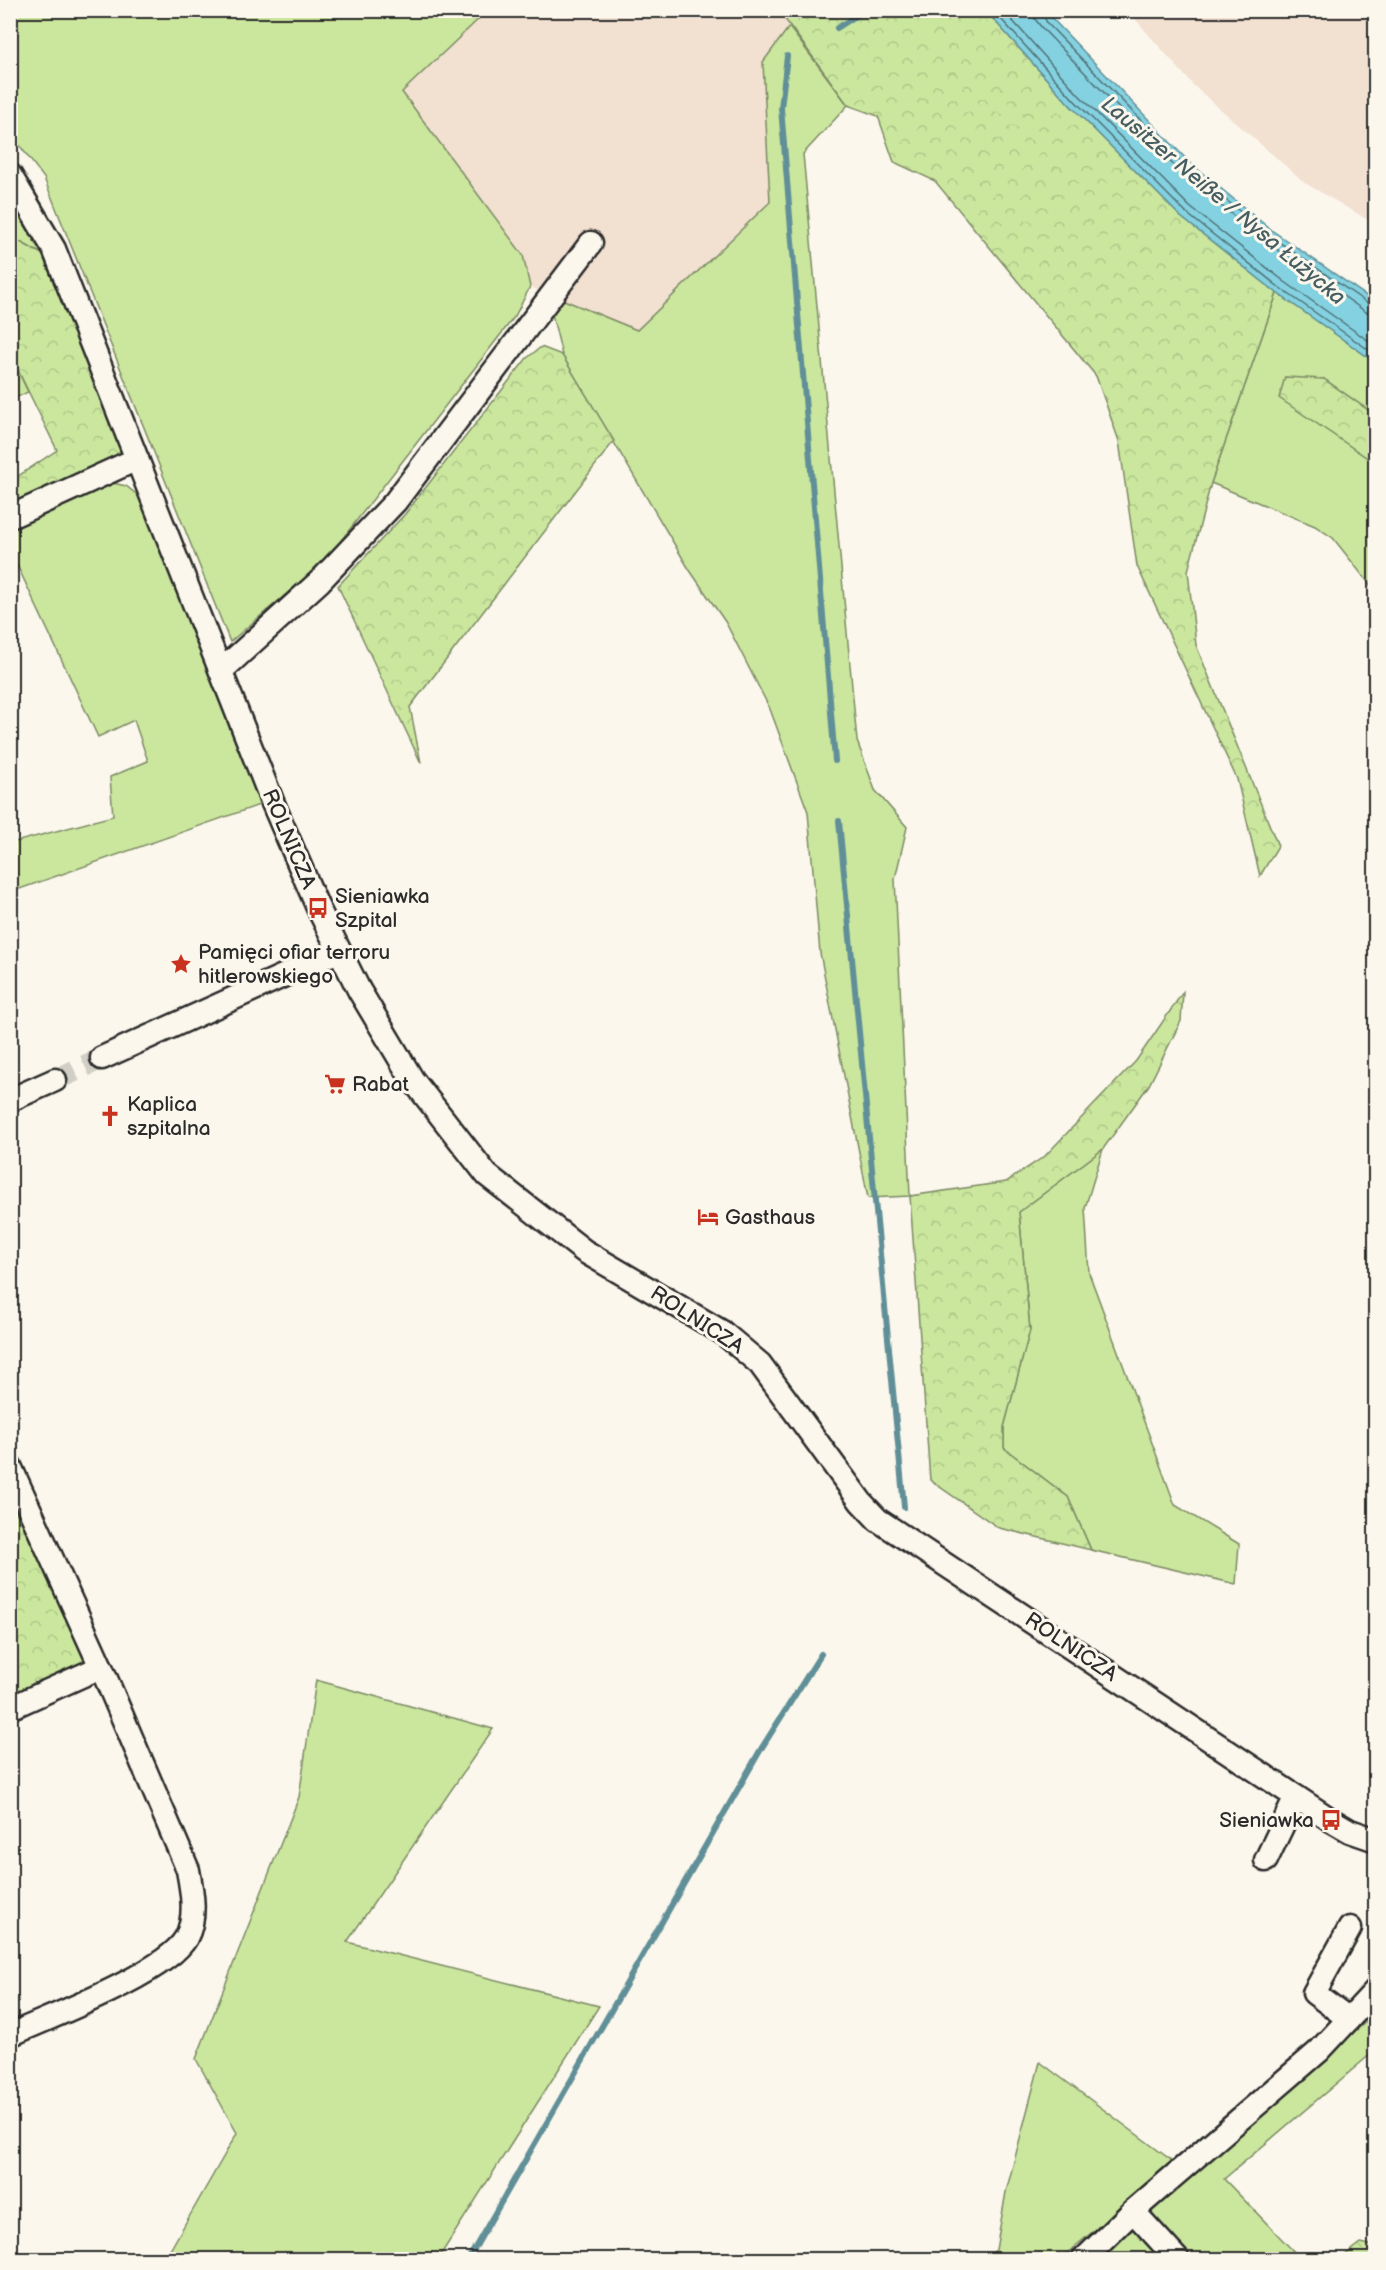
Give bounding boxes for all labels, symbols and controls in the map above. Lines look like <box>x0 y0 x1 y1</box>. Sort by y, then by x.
water label: Lausitzer Neiße / Nysa Łużycka <box>1095 91 1351 311</box>
street label: ROLNICZA <box>257 785 321 893</box>
place label: Sieniawka Szpital <box>335 884 430 933</box>
bus stop icon: Sieniawka Szpital <box>306 896 330 920</box>
place label: Pamięci ofiar terroru hitlerowskiego <box>198 940 390 989</box>
place icon: Pamięci ofiar terroru hitlerowskiego <box>169 952 193 976</box>
supermarket icon: Rabat <box>323 1072 347 1096</box>
place label: Rabat <box>352 1072 410 1097</box>
place label: Kaplica szpitalna <box>127 1092 211 1141</box>
church icon: Kaplica szpitalna <box>98 1104 122 1128</box>
hotel icon: Gasthaus <box>696 1205 720 1229</box>
place label: Gasthaus <box>725 1205 815 1230</box>
street label: ROLNICZA <box>646 1281 748 1359</box>
street label: ROLNICZA <box>1020 1607 1122 1687</box>
place label: Sieniawka <box>1219 1808 1314 1833</box>
bus stop icon: Sieniawka <box>1319 1808 1343 1832</box>

